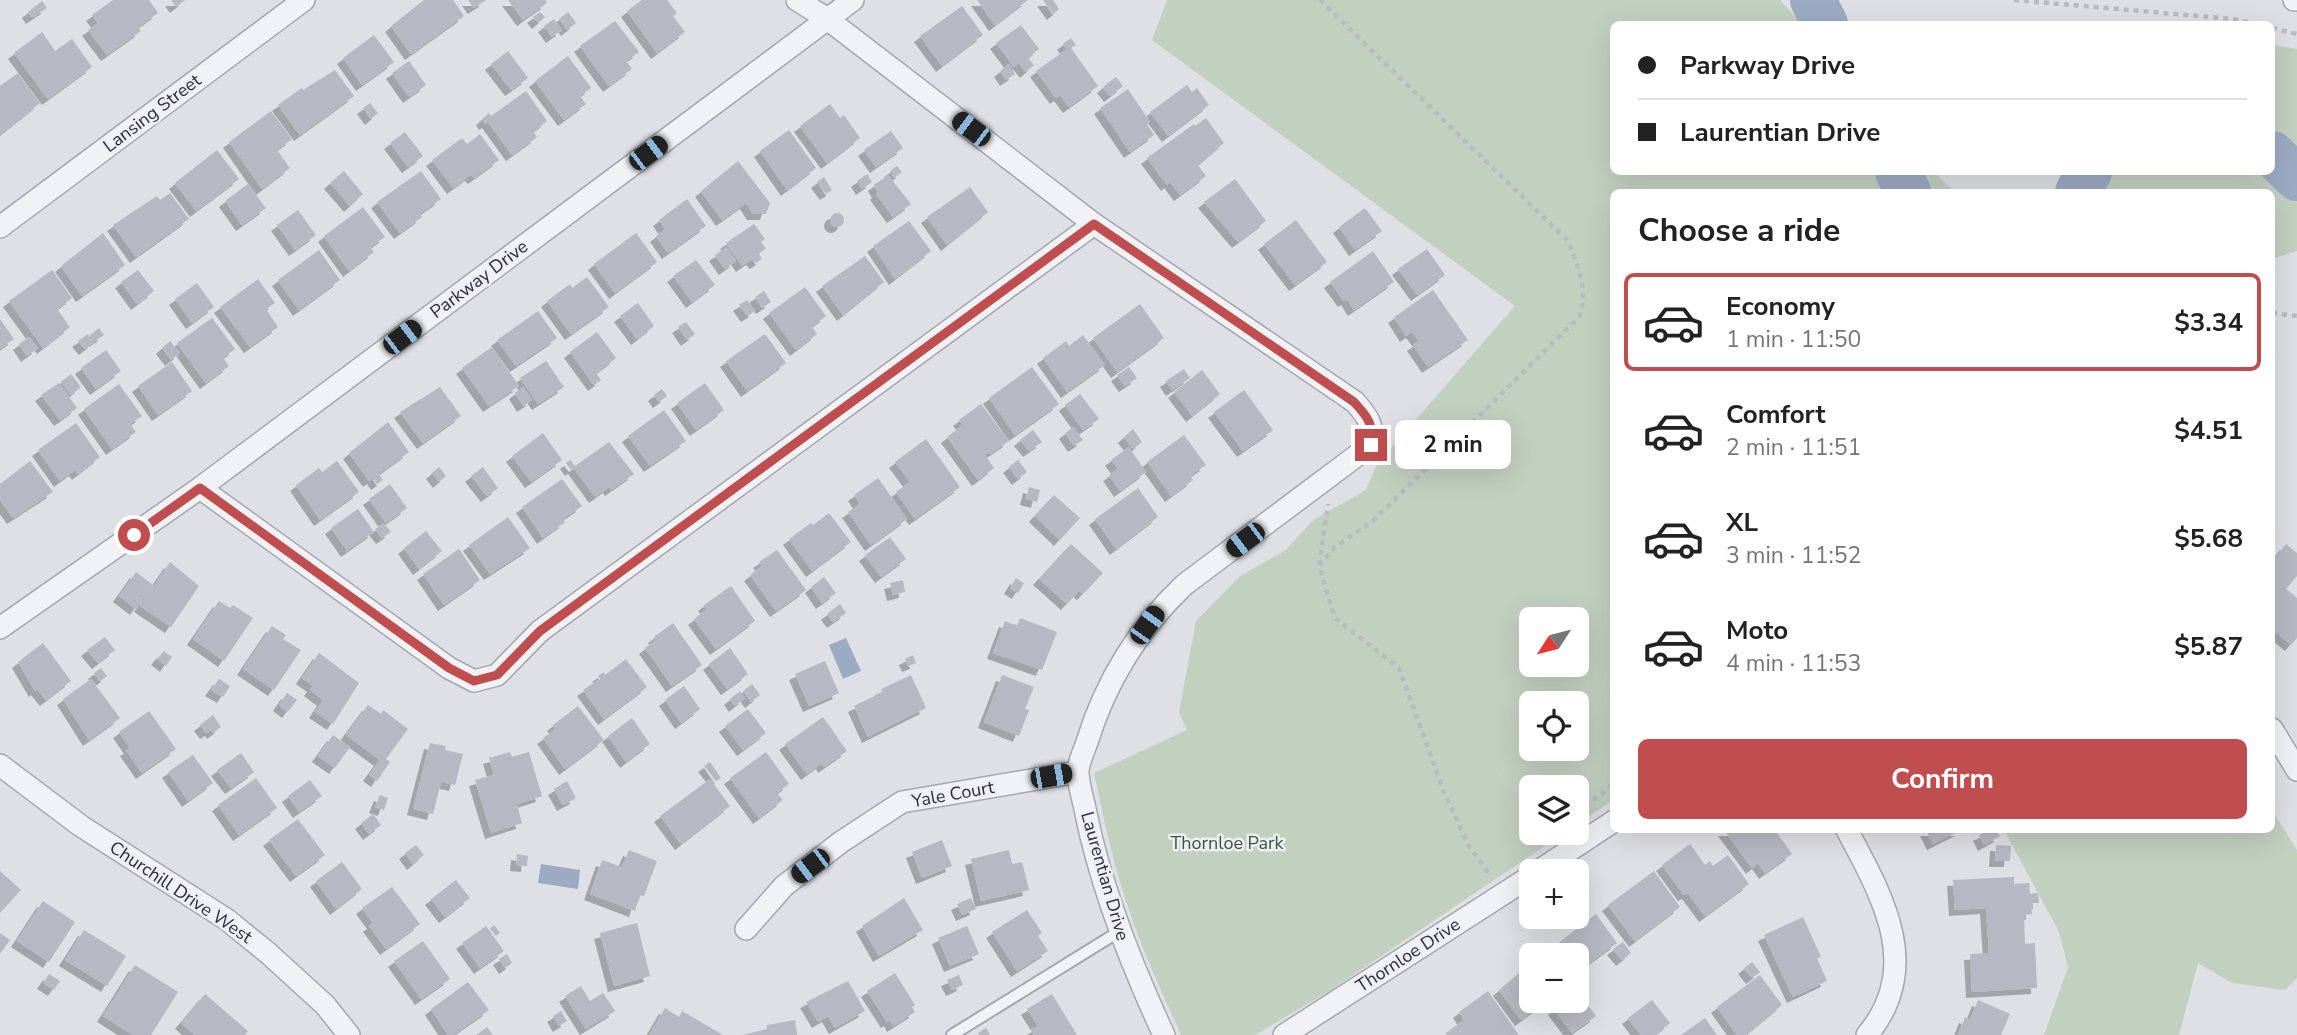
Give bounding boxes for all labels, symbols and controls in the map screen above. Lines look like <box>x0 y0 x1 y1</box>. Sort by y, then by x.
text: Parkway Drive <box>1680 48 1855 83</box>
street label: Lansing Street <box>98 68 206 158</box>
car <box>948 108 995 150</box>
text: Laurentian Drive <box>1680 115 1880 150</box>
car <box>625 132 672 174</box>
text: Choose a ride <box>1638 209 1840 252</box>
street label: Parkway Drive <box>425 234 533 324</box>
text: Economy <box>1726 289 1835 324</box>
icon: car <box>1642 291 1705 354</box>
text: $3.34 <box>2174 305 2243 340</box>
car <box>379 316 426 358</box>
text: 1 min · 11:50 <box>1726 324 1861 355</box>
text: Comfort <box>1726 397 1826 432</box>
icon: car <box>1642 399 1705 462</box>
text: $4.51 <box>2174 413 2243 448</box>
callout: 2 min <box>1396 420 1511 470</box>
route end <box>1355 429 1387 461</box>
text: 2 min <box>1423 429 1483 460</box>
text: 2 min · 11:51 <box>1726 432 1861 463</box>
text: XL <box>1726 505 1758 540</box>
icon: car <box>1642 507 1705 570</box>
route start <box>118 519 150 551</box>
car <box>1222 519 1269 561</box>
text: $5.68 <box>2174 521 2243 556</box>
text: 3 min · 11:52 <box>1726 540 1861 571</box>
car <box>1127 602 1168 648</box>
north arrow <box>1519 607 1589 677</box>
map controls <box>1519 607 1589 1013</box>
text: Moto <box>1726 613 1788 648</box>
icon: car <box>1642 615 1705 678</box>
text: $5.87 <box>2174 629 2243 664</box>
text: 4 min · 11:53 <box>1726 648 1861 679</box>
button: locate <box>1519 691 1589 761</box>
button: Confirm <box>1638 739 2247 819</box>
car <box>1029 762 1074 790</box>
street label: Yale Court <box>909 775 997 813</box>
button: layers <box>1519 775 1589 845</box>
street label: Laurentian Drive <box>1075 809 1135 943</box>
park label: Thornloe Park <box>1170 831 1285 855</box>
street label: Churchill Drive West <box>105 835 258 949</box>
car <box>787 845 834 887</box>
button: + <box>1519 859 1589 929</box>
street label: Thornloe Drive <box>1351 912 1465 998</box>
button: − <box>1519 943 1589 1013</box>

